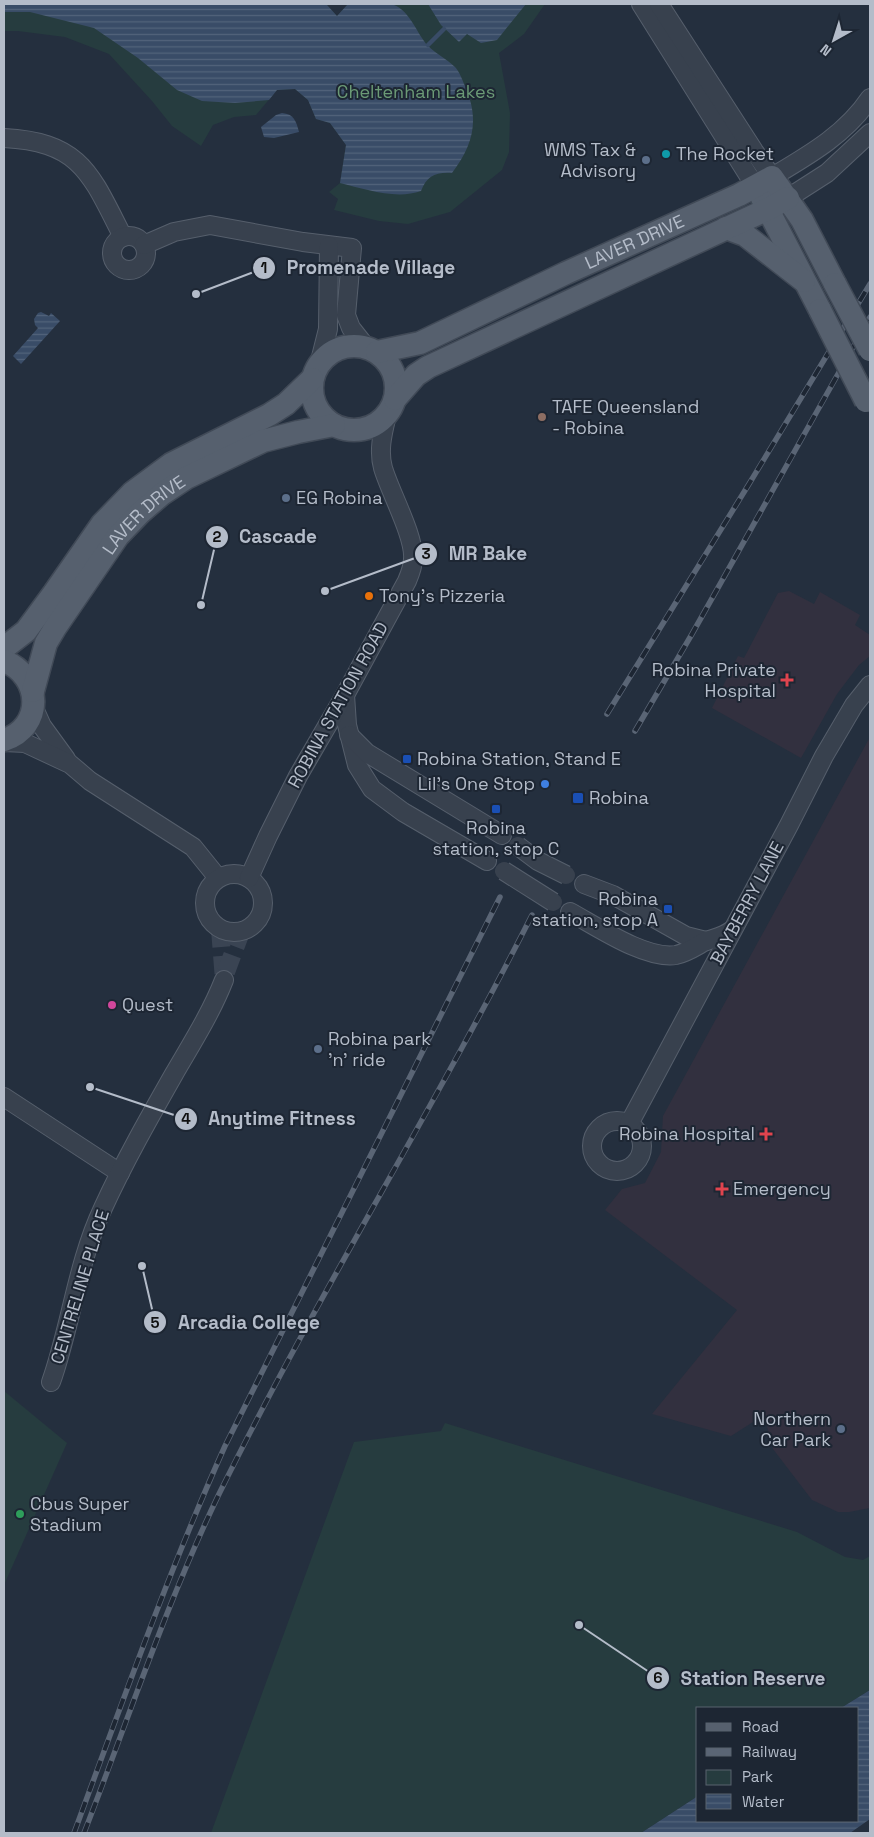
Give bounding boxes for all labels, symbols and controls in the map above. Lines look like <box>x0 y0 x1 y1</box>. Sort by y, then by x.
north arrow <box>809 15 859 65</box>
text: N <box>817 40 835 60</box>
park label: Cheltenham Lakes <box>337 80 495 103</box>
place label: WMS Tax & Advisory <box>544 138 636 182</box>
place label: The Rocket <box>676 142 774 165</box>
marker: The Rocket <box>660 148 672 160</box>
marker: WMS Tax & Advisory <box>640 154 652 166</box>
street label: LAVER DRIVE <box>581 209 688 274</box>
callout: Promenade Village <box>252 251 465 285</box>
text: Promenade Village <box>287 255 455 280</box>
text: 1 <box>261 258 267 277</box>
place label: TAFE Queensland - Robina <box>552 395 699 439</box>
marker: TAFE Queensland - Robina <box>536 411 548 423</box>
street label: LAVER DRIVE <box>97 470 189 559</box>
place label: EG Robina <box>296 486 383 509</box>
marker: EG Robina <box>280 492 292 504</box>
callout: Cascade <box>204 520 327 554</box>
text: Cascade <box>239 524 317 549</box>
text: 2 <box>213 527 222 546</box>
callout: MR Bake <box>414 537 537 571</box>
text: MR Bake <box>449 541 527 566</box>
text: 3 <box>421 544 431 563</box>
place label: Tony's Pizzeria <box>379 584 505 607</box>
marker: Tony's Pizzeria <box>363 590 375 602</box>
street label: ROBINA STATION ROAD <box>282 618 393 792</box>
place label: Robina Private Hospital <box>652 658 776 702</box>
marker: Robina Private Hospital <box>780 673 794 687</box>
place label: Robina Station, Stand E <box>417 747 621 770</box>
marker: Robina Station, Stand E <box>401 753 413 765</box>
place label: Lil's One Stop <box>418 772 535 795</box>
marker: Lil's One Stop <box>539 778 551 790</box>
place label: Robina <box>589 786 649 809</box>
marker: Robina <box>571 791 585 805</box>
marker: Robina station, stop C <box>490 803 502 815</box>
place label: Robina station, stop C <box>433 816 559 860</box>
street label: BAYBERRY LANE <box>705 837 789 968</box>
place label: Robina station, stop A <box>532 887 658 931</box>
marker: Robina station, stop A <box>662 903 674 915</box>
place label: Quest <box>122 993 173 1016</box>
marker: Quest <box>106 999 118 1011</box>
place label: Robina park 'n' ride <box>328 1027 431 1071</box>
marker: Robina park 'n' ride <box>312 1043 324 1055</box>
callout: Anytime Fitness <box>174 1102 366 1136</box>
text: Anytime Fitness <box>208 1106 356 1131</box>
text: 4 <box>181 1109 191 1128</box>
place label: Robina Hospital <box>619 1122 755 1145</box>
marker: Robina Hospital <box>759 1127 773 1141</box>
place label: Emergency <box>733 1177 831 1200</box>
marker: Emergency <box>715 1182 729 1196</box>
street label: CENTRELINE PLACE <box>45 1207 114 1367</box>
callout: Arcadia College <box>143 1305 330 1339</box>
text: Arcadia College <box>178 1310 320 1335</box>
text: 5 <box>150 1313 160 1332</box>
place label: Northern Car Park <box>753 1407 831 1451</box>
marker: Northern Car Park <box>835 1423 847 1435</box>
place label: Cbus Super Stadium <box>30 1492 130 1536</box>
marker: Cbus Super Stadium <box>14 1508 26 1520</box>
callout: Station Reserve <box>646 1661 836 1695</box>
text: Station Reserve <box>681 1666 825 1691</box>
text: 6 <box>653 1668 663 1687</box>
legend <box>696 1707 859 1822</box>
text: Road <box>742 1717 779 1736</box>
text: Railway <box>742 1742 797 1761</box>
text: Park <box>742 1767 773 1786</box>
text: Water <box>742 1792 785 1811</box>

